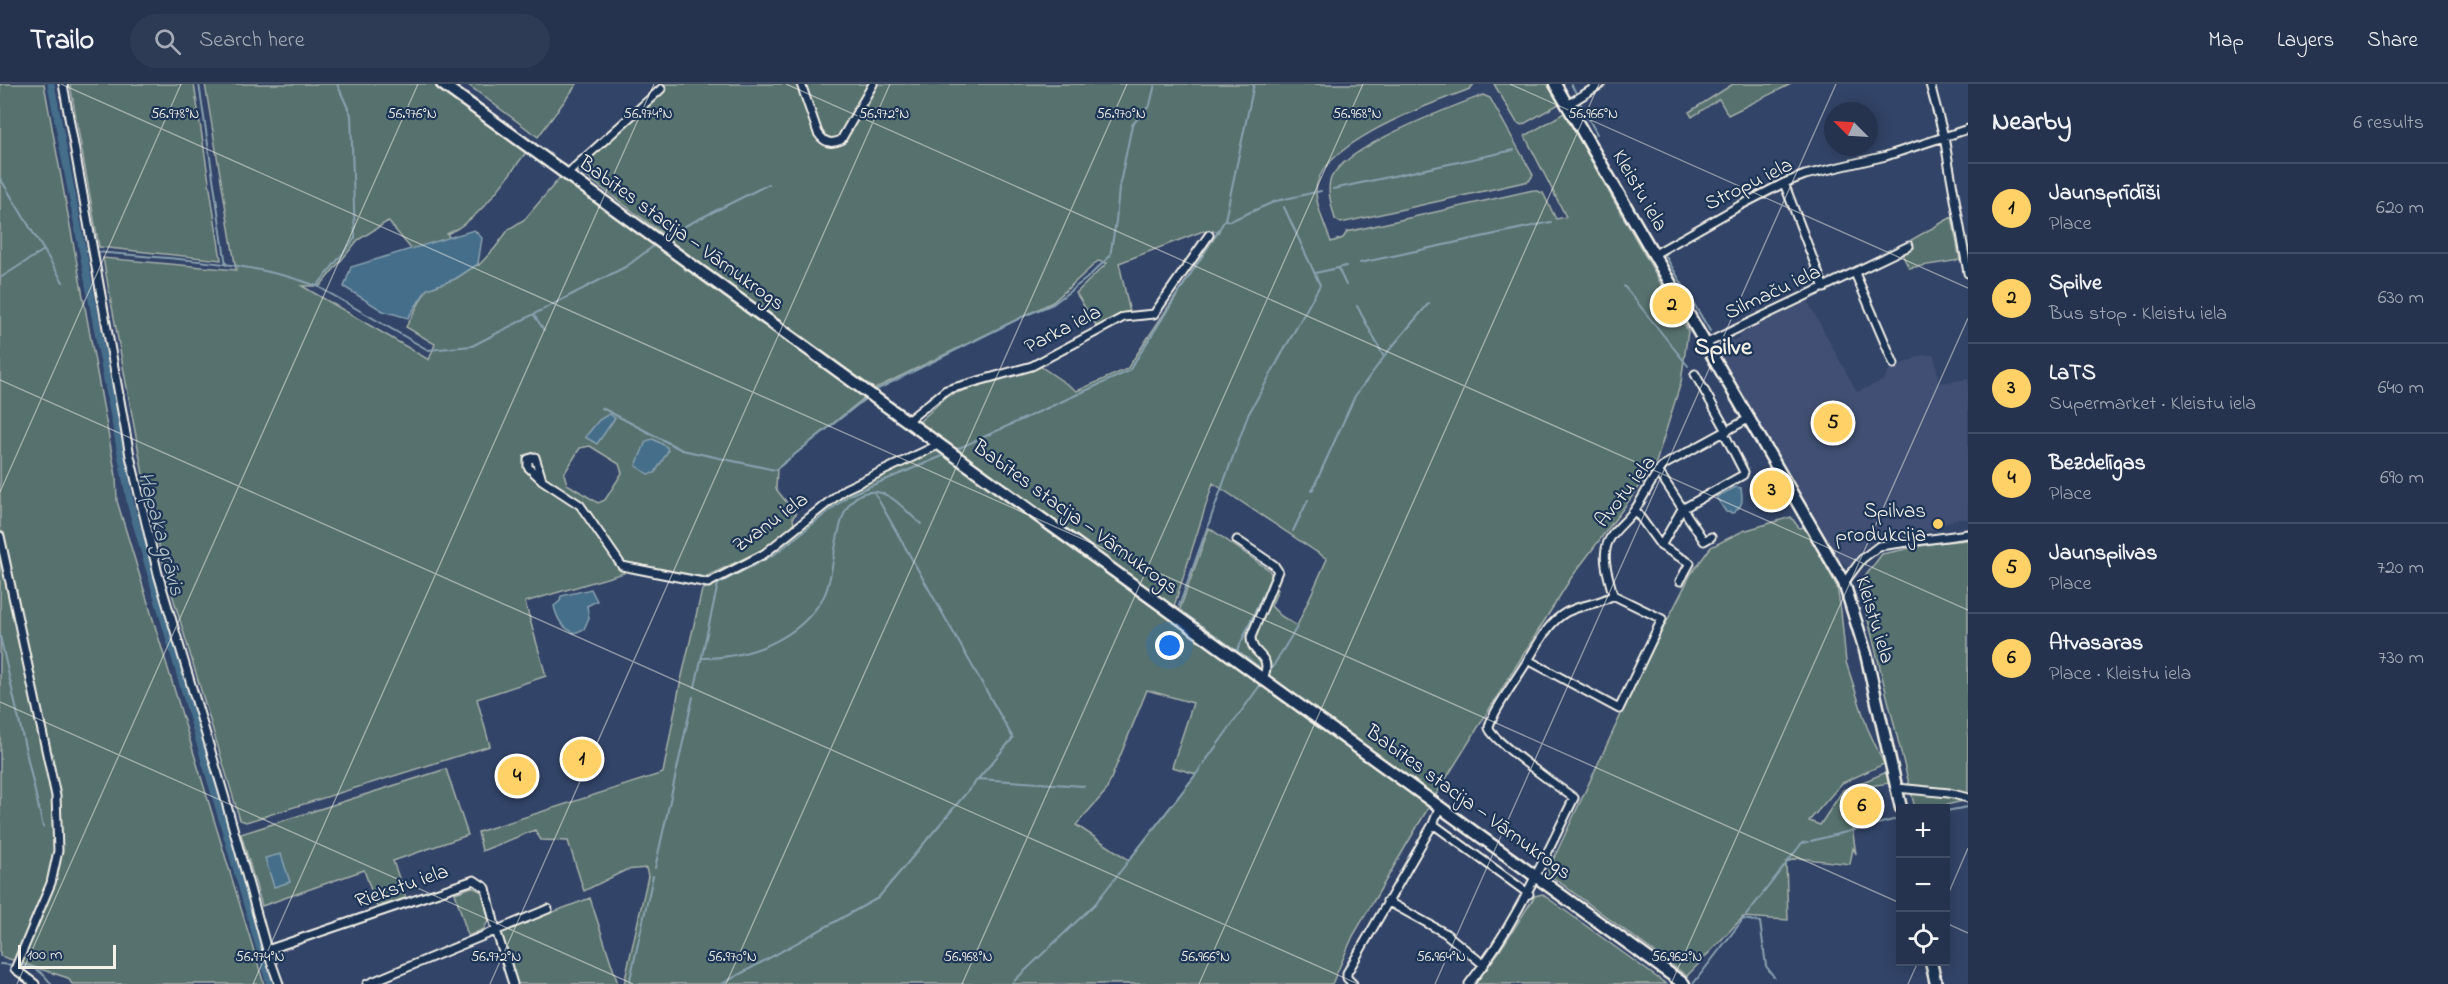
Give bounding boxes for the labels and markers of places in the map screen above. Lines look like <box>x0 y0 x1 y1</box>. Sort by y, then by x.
pin: 2 <box>1652 282 1692 328</box>
pin: 5 <box>1814 400 1852 446</box>
pin: 3 <box>1752 468 1792 512</box>
place label: Spilvas produkcija <box>1836 497 1926 551</box>
marker: Spilvas produkcija <box>1931 517 1945 531</box>
pin: 1 <box>562 736 602 782</box>
pin: 4 <box>498 754 536 798</box>
pin: 6 <box>1842 784 1882 828</box>

